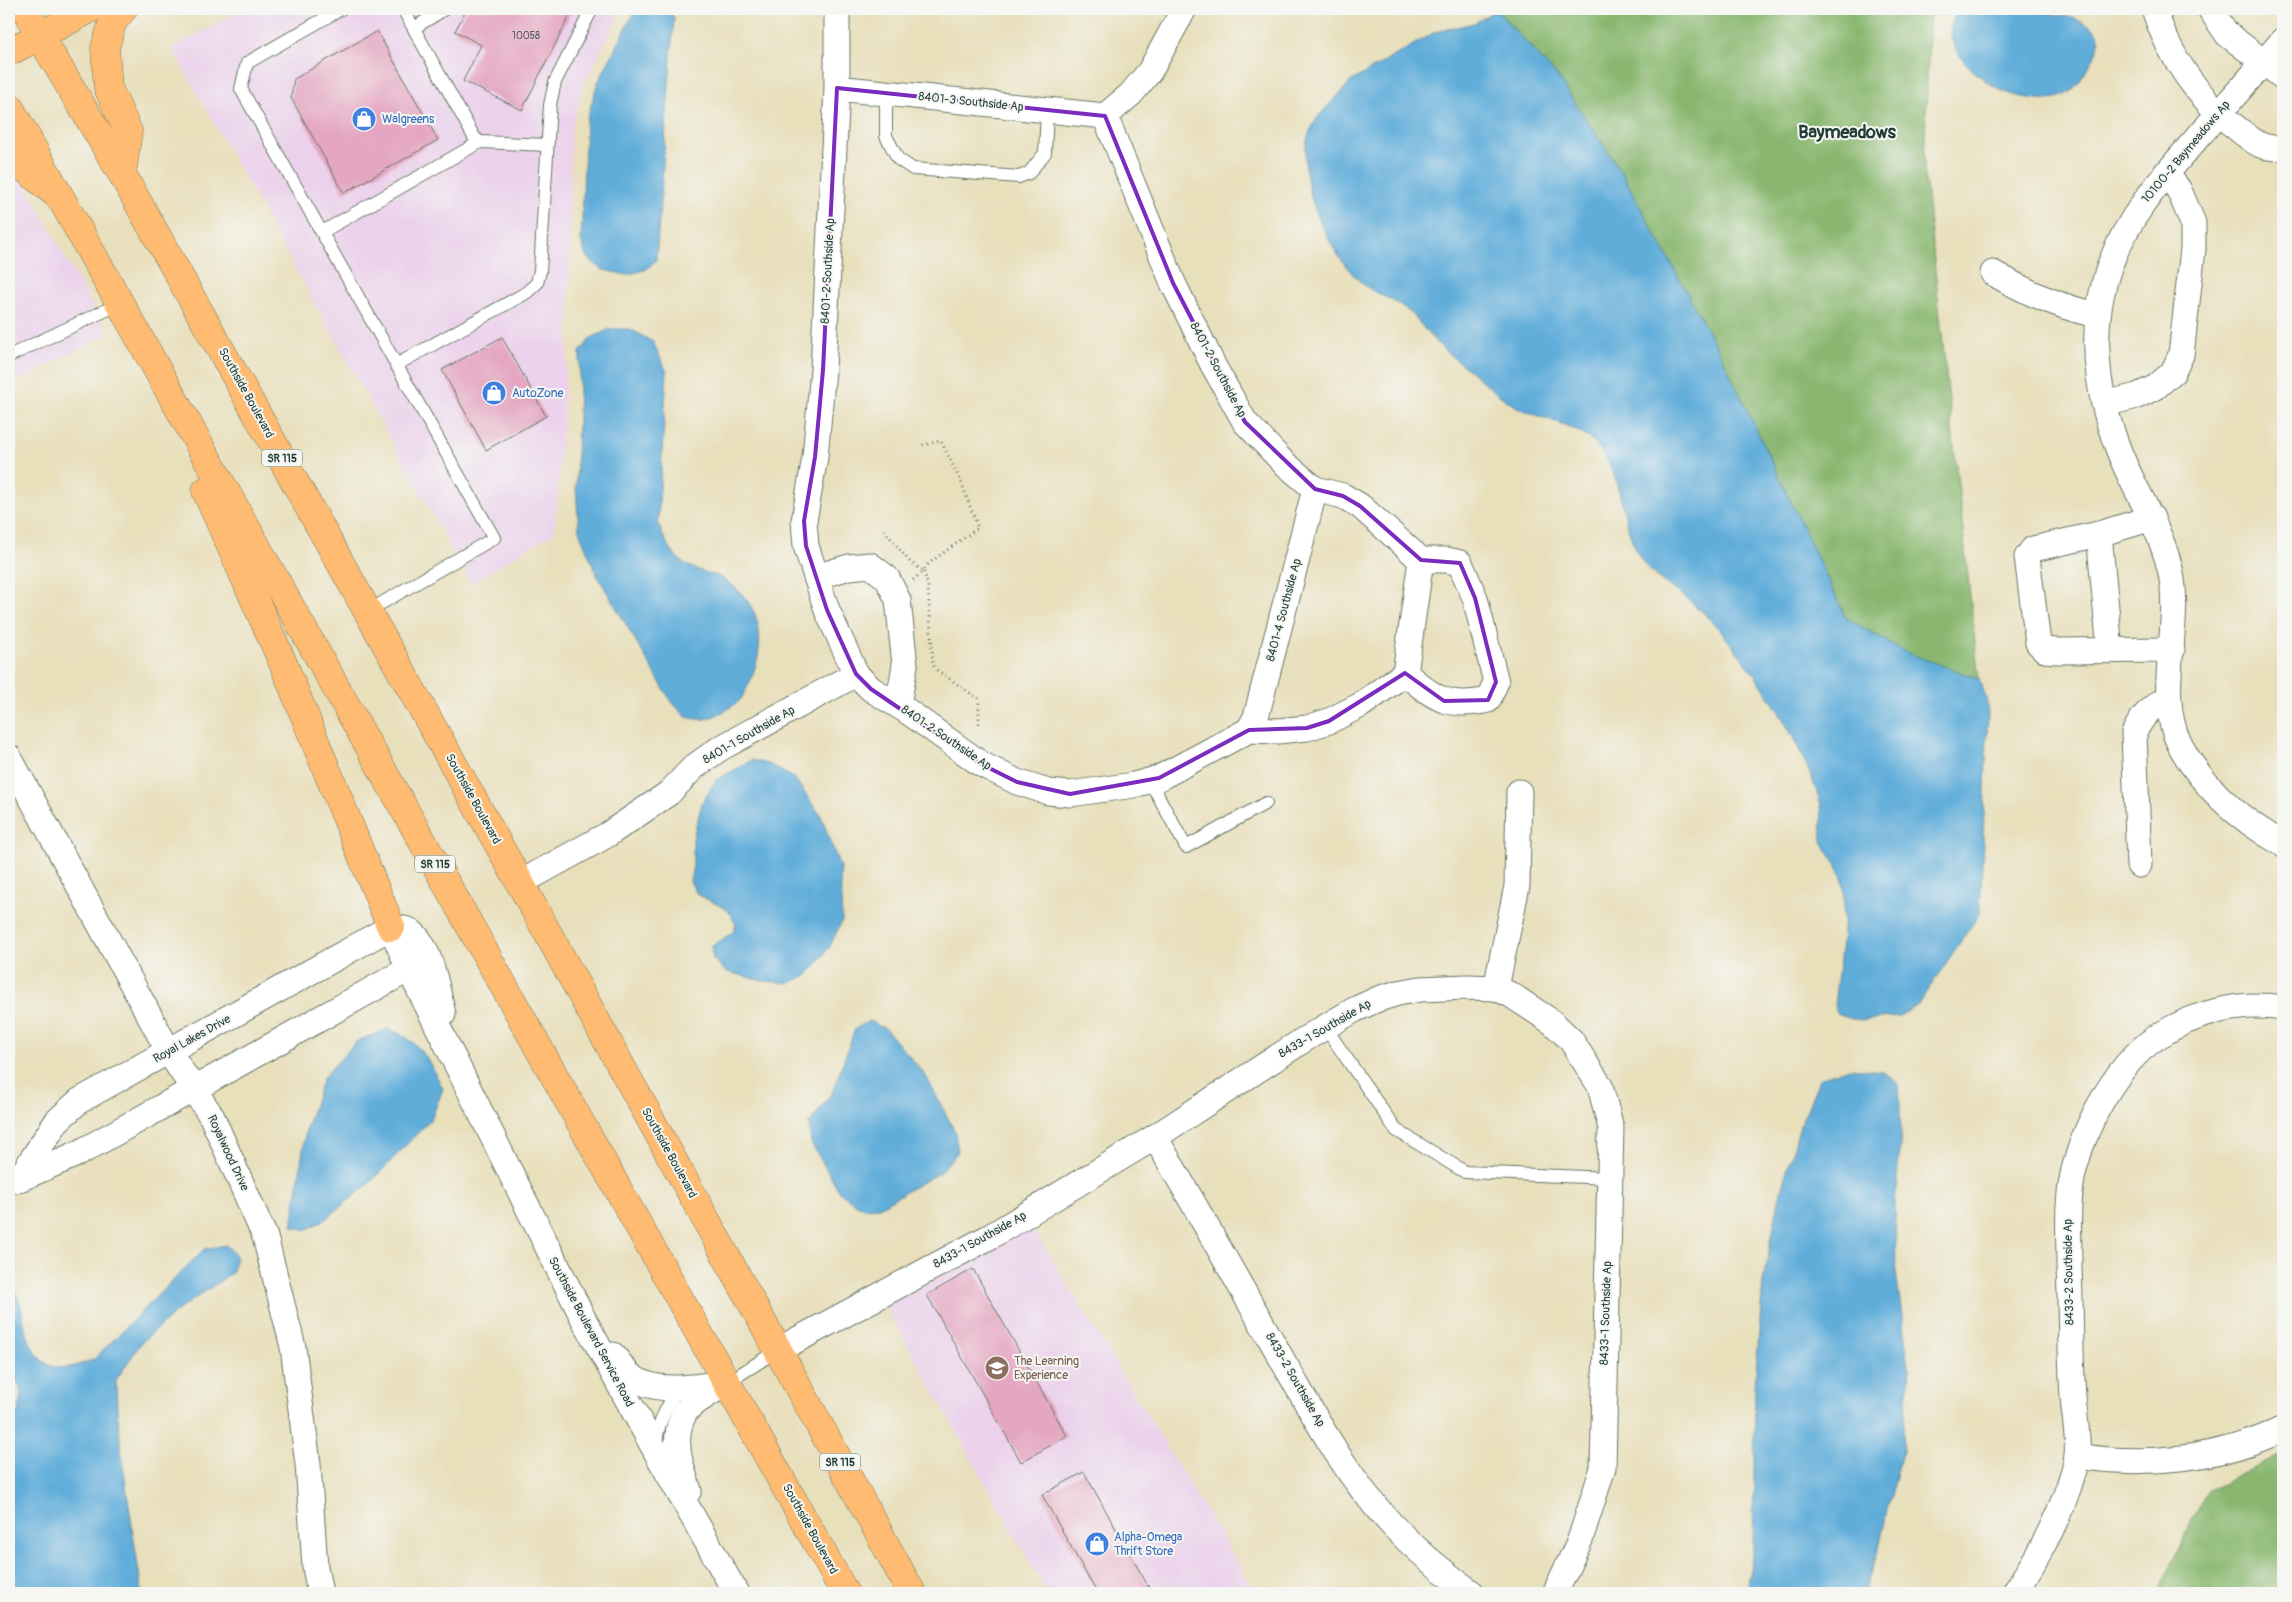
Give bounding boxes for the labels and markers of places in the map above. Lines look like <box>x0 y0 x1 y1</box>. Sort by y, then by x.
shop icon: Walgreens <box>351 106 377 132</box>
place label: Walgreens <box>382 112 435 127</box>
shop icon: AutoZone <box>481 380 507 406</box>
place label: AutoZone <box>512 386 563 401</box>
place label: The Learning Experience <box>1014 1354 1079 1383</box>
school or university icon: The Learning Experience <box>984 1355 1010 1381</box>
place label: Alpha-Omega Thrift Store <box>1114 1530 1183 1559</box>
shop icon: Alpha-Omega Thrift Store <box>1084 1531 1110 1557</box>

